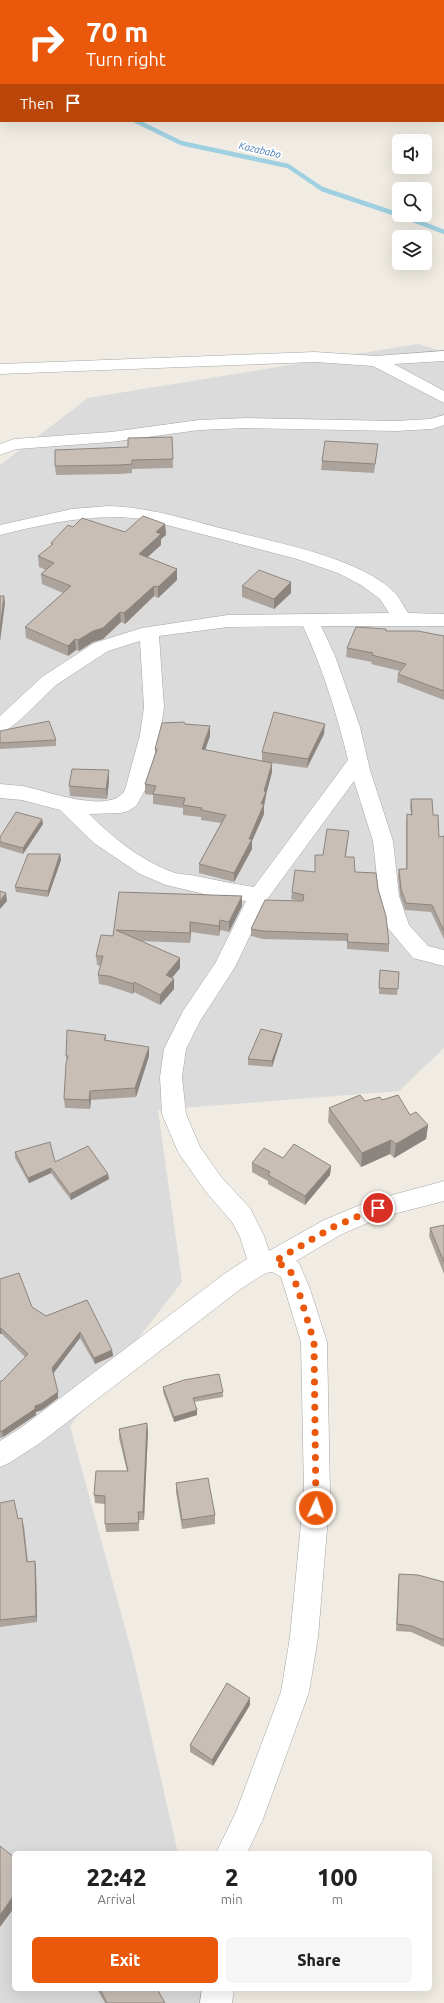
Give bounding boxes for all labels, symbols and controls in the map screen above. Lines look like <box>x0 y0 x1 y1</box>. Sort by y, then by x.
icon: right <box>20 16 72 68</box>
text: 70 m <box>86 16 148 47</box>
text: Turn right <box>86 49 166 69</box>
icon: arrive <box>62 92 84 114</box>
text: Then <box>20 95 54 112</box>
map controls <box>392 134 432 270</box>
button: sound <box>392 134 432 174</box>
water label: Kazababo <box>238 140 283 160</box>
button: search <box>392 182 432 222</box>
button: layers <box>392 230 432 270</box>
pin <box>361 1191 395 1225</box>
icon: arrive <box>367 1197 389 1219</box>
position arrow <box>295 1487 337 1529</box>
text: 22:42 <box>86 1864 146 1891</box>
text: 2 <box>225 1864 238 1891</box>
text: 100 <box>317 1864 358 1891</box>
text: Arrival <box>97 1892 135 1906</box>
text: min <box>221 1892 243 1906</box>
text: m <box>332 1892 343 1906</box>
button: Exit <box>32 1937 218 1983</box>
button: Share <box>226 1937 412 1983</box>

